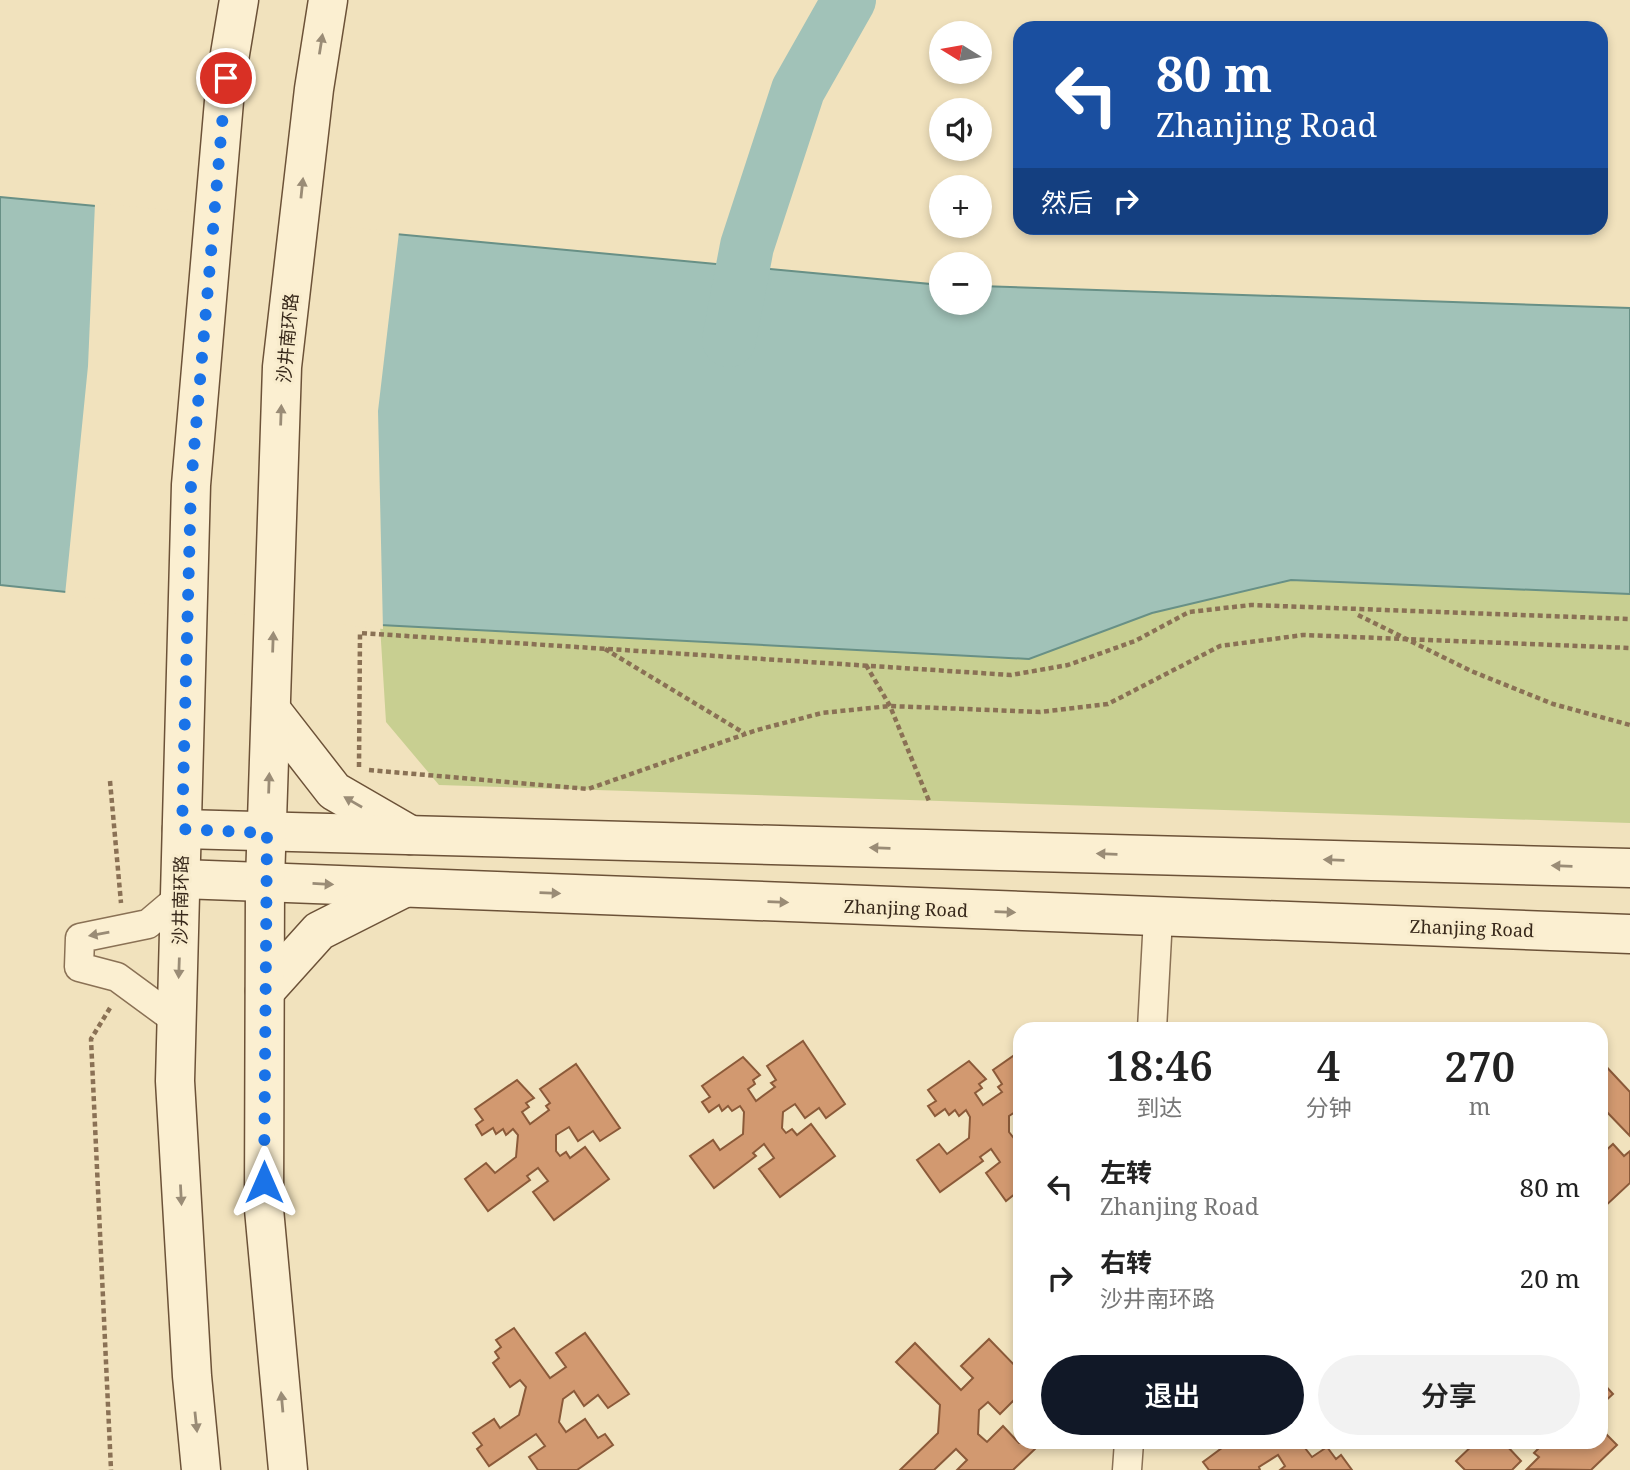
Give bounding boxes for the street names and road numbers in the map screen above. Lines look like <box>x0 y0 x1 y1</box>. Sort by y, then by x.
street label: 沙井南环路 <box>271 292 303 384</box>
street label: 沙井南环路 <box>167 855 193 945</box>
street label: Zhanjing Road <box>843 894 969 922</box>
street label: Zhanjing Road <box>1409 914 1535 942</box>

